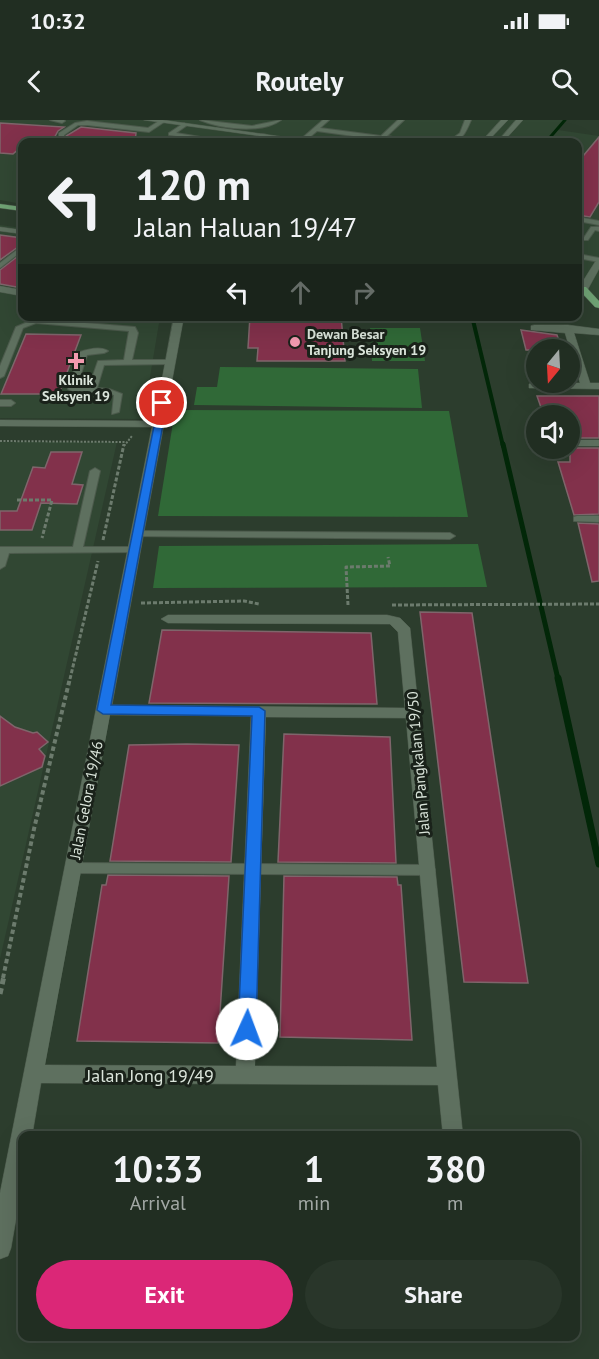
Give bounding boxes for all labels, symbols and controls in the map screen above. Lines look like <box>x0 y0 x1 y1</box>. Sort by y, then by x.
text: 10:32 <box>30 7 86 35</box>
text: Routely <box>256 64 343 98</box>
icon: back <box>18 65 51 98</box>
icon: search <box>548 65 581 98</box>
text: 120 m <box>135 157 251 212</box>
icon: left <box>36 162 114 240</box>
text: Jalan Haluan 19/47 <box>135 210 357 244</box>
icon: left <box>221 276 254 309</box>
icon: ahead <box>284 276 317 309</box>
icon: right <box>347 276 380 309</box>
place label: Dewan Besar Tanjung Seksyen 19 <box>307 325 426 359</box>
marker: Dewan Besar Tanjung Seksyen 19 <box>288 335 302 349</box>
north arrow <box>526 339 580 393</box>
map controls <box>526 339 580 459</box>
marker: Klinik Seksyen 19 <box>67 352 85 370</box>
place label: Klinik Seksyen 19 <box>42 371 110 405</box>
pin <box>136 377 187 428</box>
icon: arrive <box>145 386 178 419</box>
button: sound <box>526 405 580 459</box>
street label: Jalan Pangkalan 19/50 <box>402 690 434 837</box>
street label: Jalan Gelora 19/46 <box>65 739 107 862</box>
position arrow <box>215 997 279 1061</box>
street label: Jalan Jong 19/49 <box>85 1064 214 1087</box>
text: 10:33 <box>112 1145 204 1192</box>
text: 1 <box>304 1145 324 1192</box>
text: 380 <box>425 1145 486 1192</box>
text: Arrival <box>130 1190 186 1216</box>
text: min <box>298 1190 330 1216</box>
text: m <box>447 1190 463 1216</box>
button: Exit <box>36 1260 293 1329</box>
button: Share <box>305 1260 562 1329</box>

